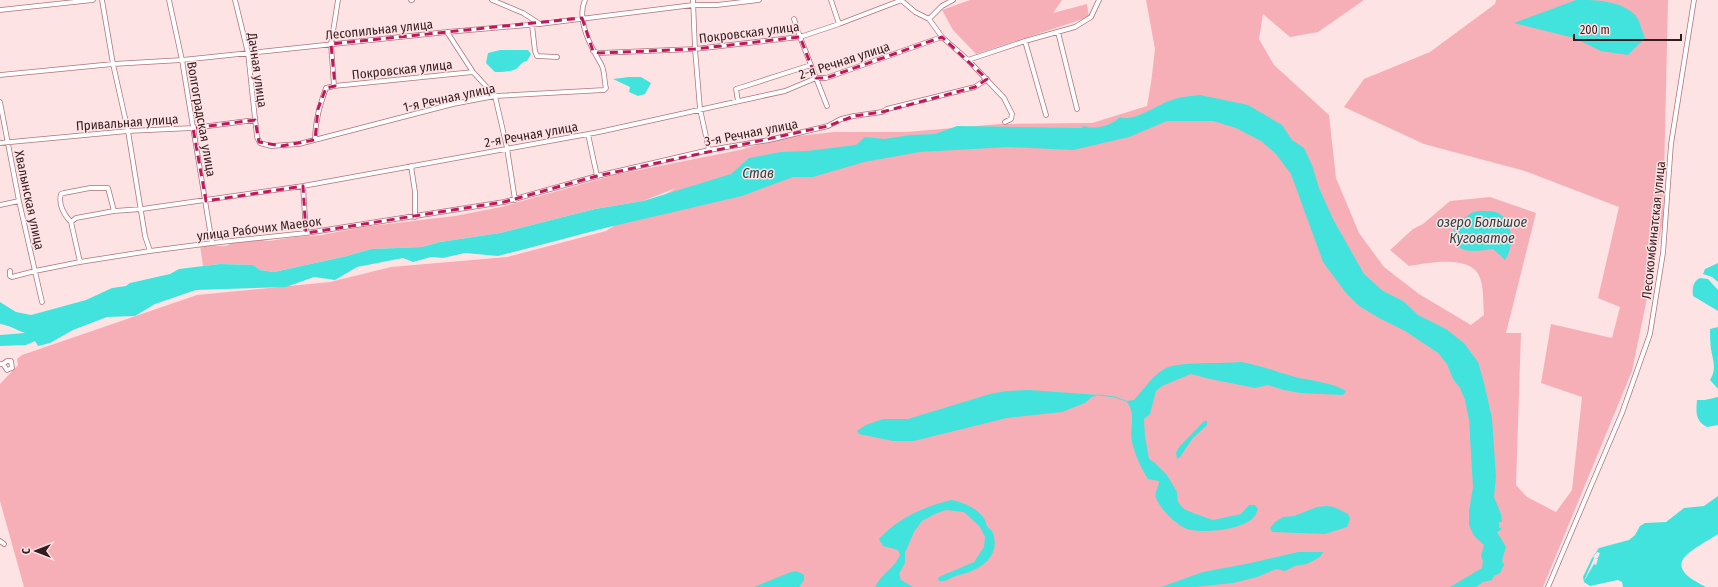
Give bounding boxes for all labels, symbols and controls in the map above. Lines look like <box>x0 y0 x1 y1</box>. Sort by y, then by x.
street label: Лесопильная улица <box>324 16 434 43</box>
scale bar <box>1574 16 1681 42</box>
street label: Покровская улица <box>698 19 800 46</box>
text: 200 m <box>1580 23 1610 37</box>
street label: Дачная улица <box>245 31 270 108</box>
street label: 2-я Речная улица <box>797 39 891 82</box>
street label: Покровская улица <box>351 57 453 82</box>
street label: Волгоградская улица <box>184 60 219 178</box>
street label: 1-я Речная улица <box>402 80 497 115</box>
street label: Привальная улица <box>75 111 179 134</box>
street label: 3-я Речная улица <box>703 116 799 149</box>
street label: 2-я Речная улица <box>483 119 579 150</box>
street label: Хвалынская улица <box>12 149 47 251</box>
street label: Лесокомбинатская улица <box>1639 160 1668 300</box>
water label: Став <box>742 165 774 182</box>
street label: улица Рабочих Маевок <box>196 213 322 244</box>
water label: озеро Большое Куговатое <box>1437 214 1528 247</box>
north arrow <box>16 531 56 571</box>
text: С <box>20 548 33 554</box>

